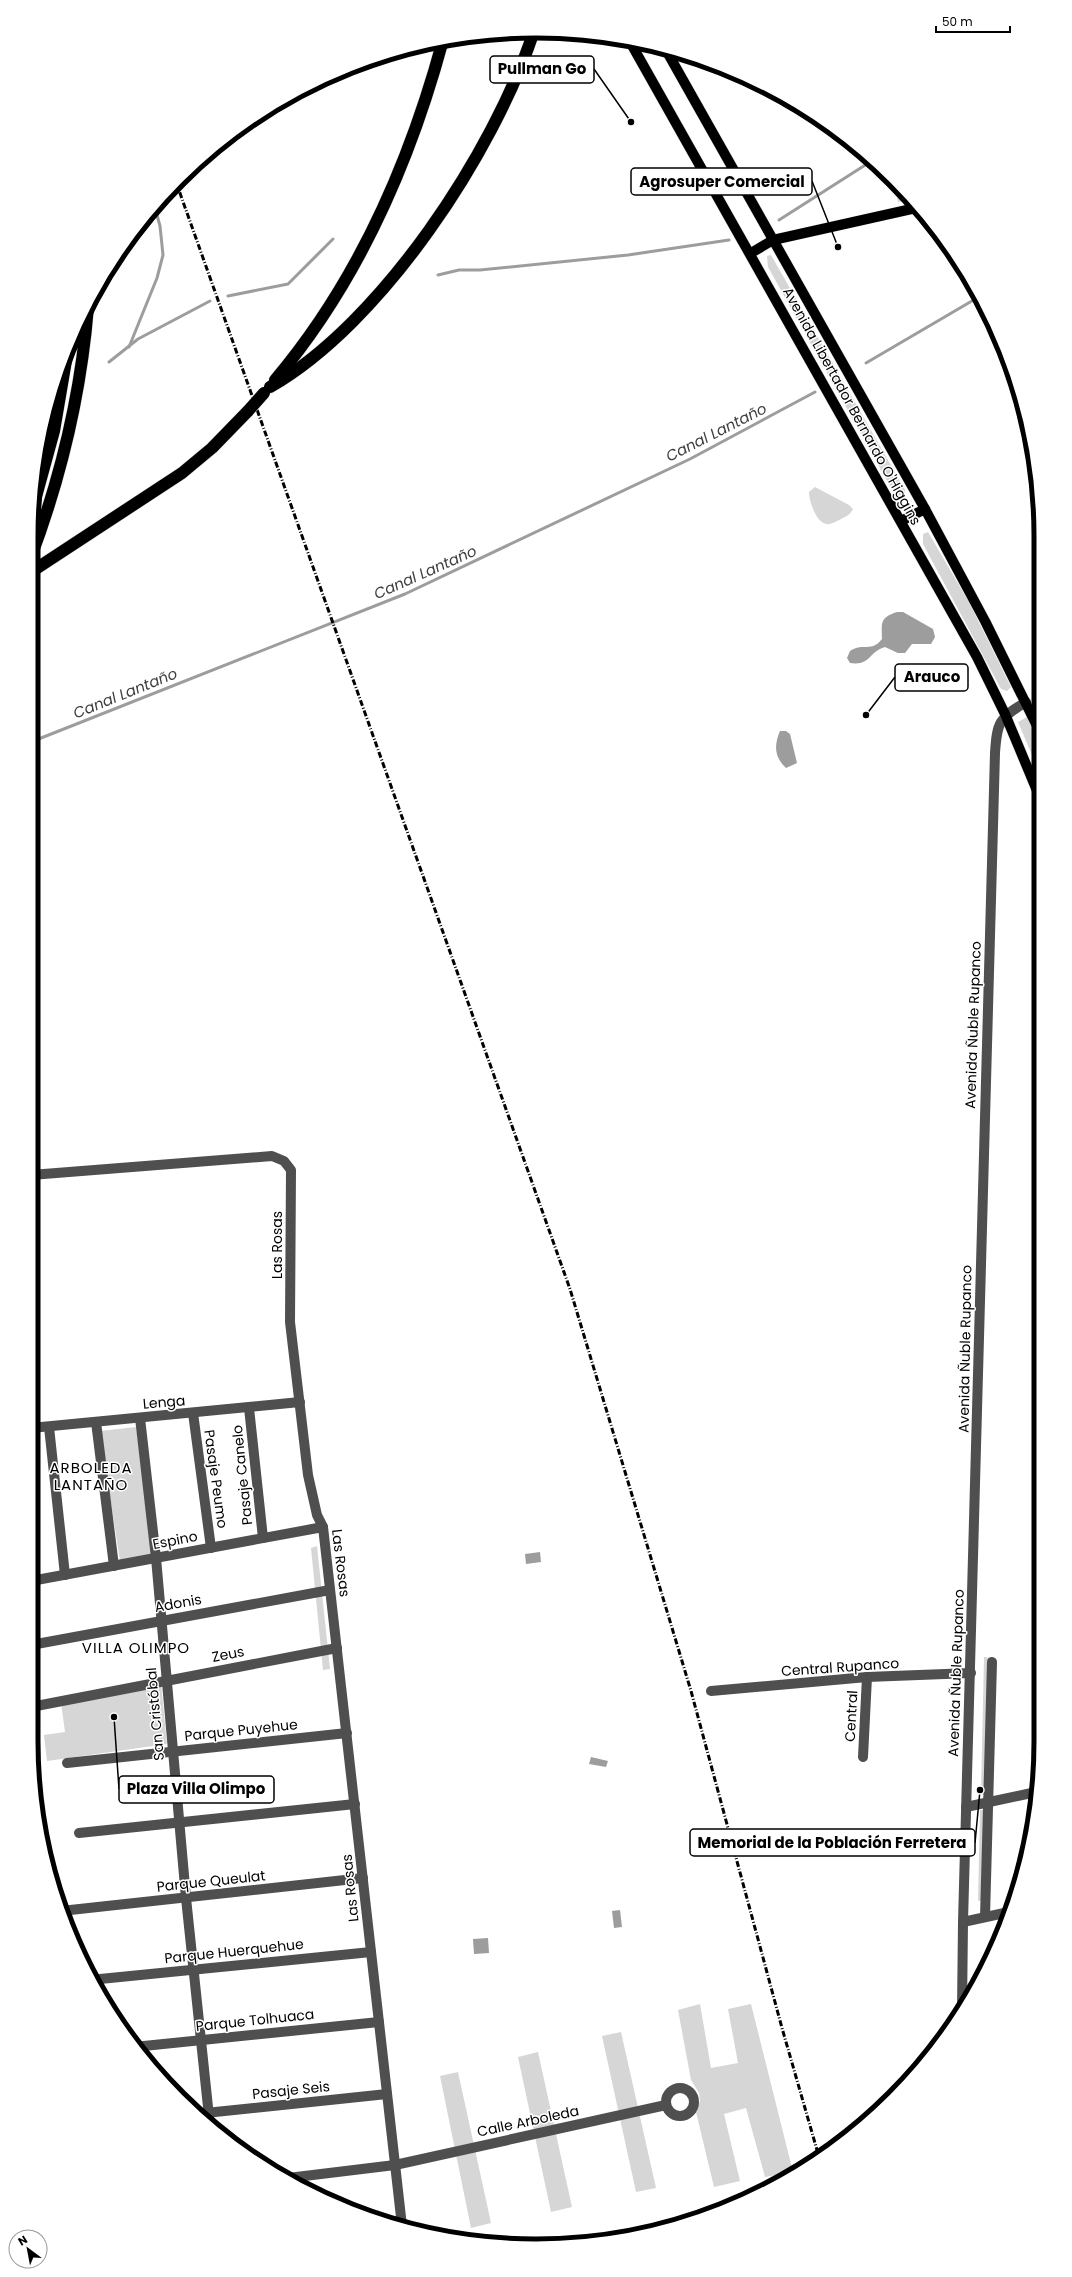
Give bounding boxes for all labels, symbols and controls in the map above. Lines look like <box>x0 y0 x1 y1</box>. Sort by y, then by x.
scale bar <box>936 8 1010 34</box>
text: 50 m <box>942 13 973 30</box>
callout: Pullman Go <box>490 56 594 83</box>
text: Pullman Go <box>498 58 587 79</box>
callout: Agrosuper Comercial <box>631 168 812 195</box>
text: Agrosuper Comercial <box>639 171 805 192</box>
street label: Avenida Libertador Bernardo O'Higgins <box>778 283 926 529</box>
water label: Canal Lantaño <box>662 398 770 466</box>
water label: Canal Lantaño <box>370 540 480 604</box>
water label: Canal Lantaño <box>70 663 180 723</box>
callout: Arauco <box>895 664 968 691</box>
text: Arauco <box>904 666 961 687</box>
street label: Avenida Ñuble Rupanco <box>960 941 986 1109</box>
street label: Las Rosas <box>267 1211 287 1279</box>
street label: Avenida Ñuble Rupanco <box>954 1265 976 1433</box>
street label: Lenga <box>142 1390 186 1414</box>
street label: Pasaje Canelo <box>227 1424 257 1526</box>
street label: Pasaje Peumo <box>199 1428 233 1530</box>
district label: ARBOLEDA LANTAÑO <box>49 1457 133 1495</box>
street label: Espino <box>151 1526 199 1554</box>
street label: Las Rosas <box>327 1528 355 1598</box>
street label: Adonis <box>153 1589 203 1617</box>
street label: Avenida Ñuble Rupanco <box>943 1589 969 1757</box>
district label: VILLA OLIMPO <box>82 1637 190 1658</box>
street label: Zeus <box>210 1641 246 1667</box>
street label: Central Rupanco <box>780 1653 900 1681</box>
street label: San Cristóbal <box>141 1667 169 1761</box>
street label: Central <box>840 1690 862 1742</box>
street label: Parque Puyehue <box>183 1714 299 1746</box>
callout: Plaza Villa Olimpo <box>119 1776 274 1803</box>
text: Plaza Villa Olimpo <box>127 1778 266 1799</box>
callout: Memorial de la Población Ferretera <box>690 1829 975 1856</box>
text: Memorial de la Población Ferretera <box>698 1832 967 1853</box>
street label: Las Rosas <box>336 1853 364 1923</box>
street label: Parque Queulat <box>156 1865 266 1897</box>
street label: Parque Huerquehue <box>163 1934 305 1968</box>
street label: Parque Tolhuaca <box>195 2004 315 2036</box>
street label: Pasaje Seis <box>251 2076 331 2104</box>
street label: Calle Arboleda <box>475 2100 581 2142</box>
north arrow <box>8 2229 48 2269</box>
text: N <box>15 2232 30 2249</box>

